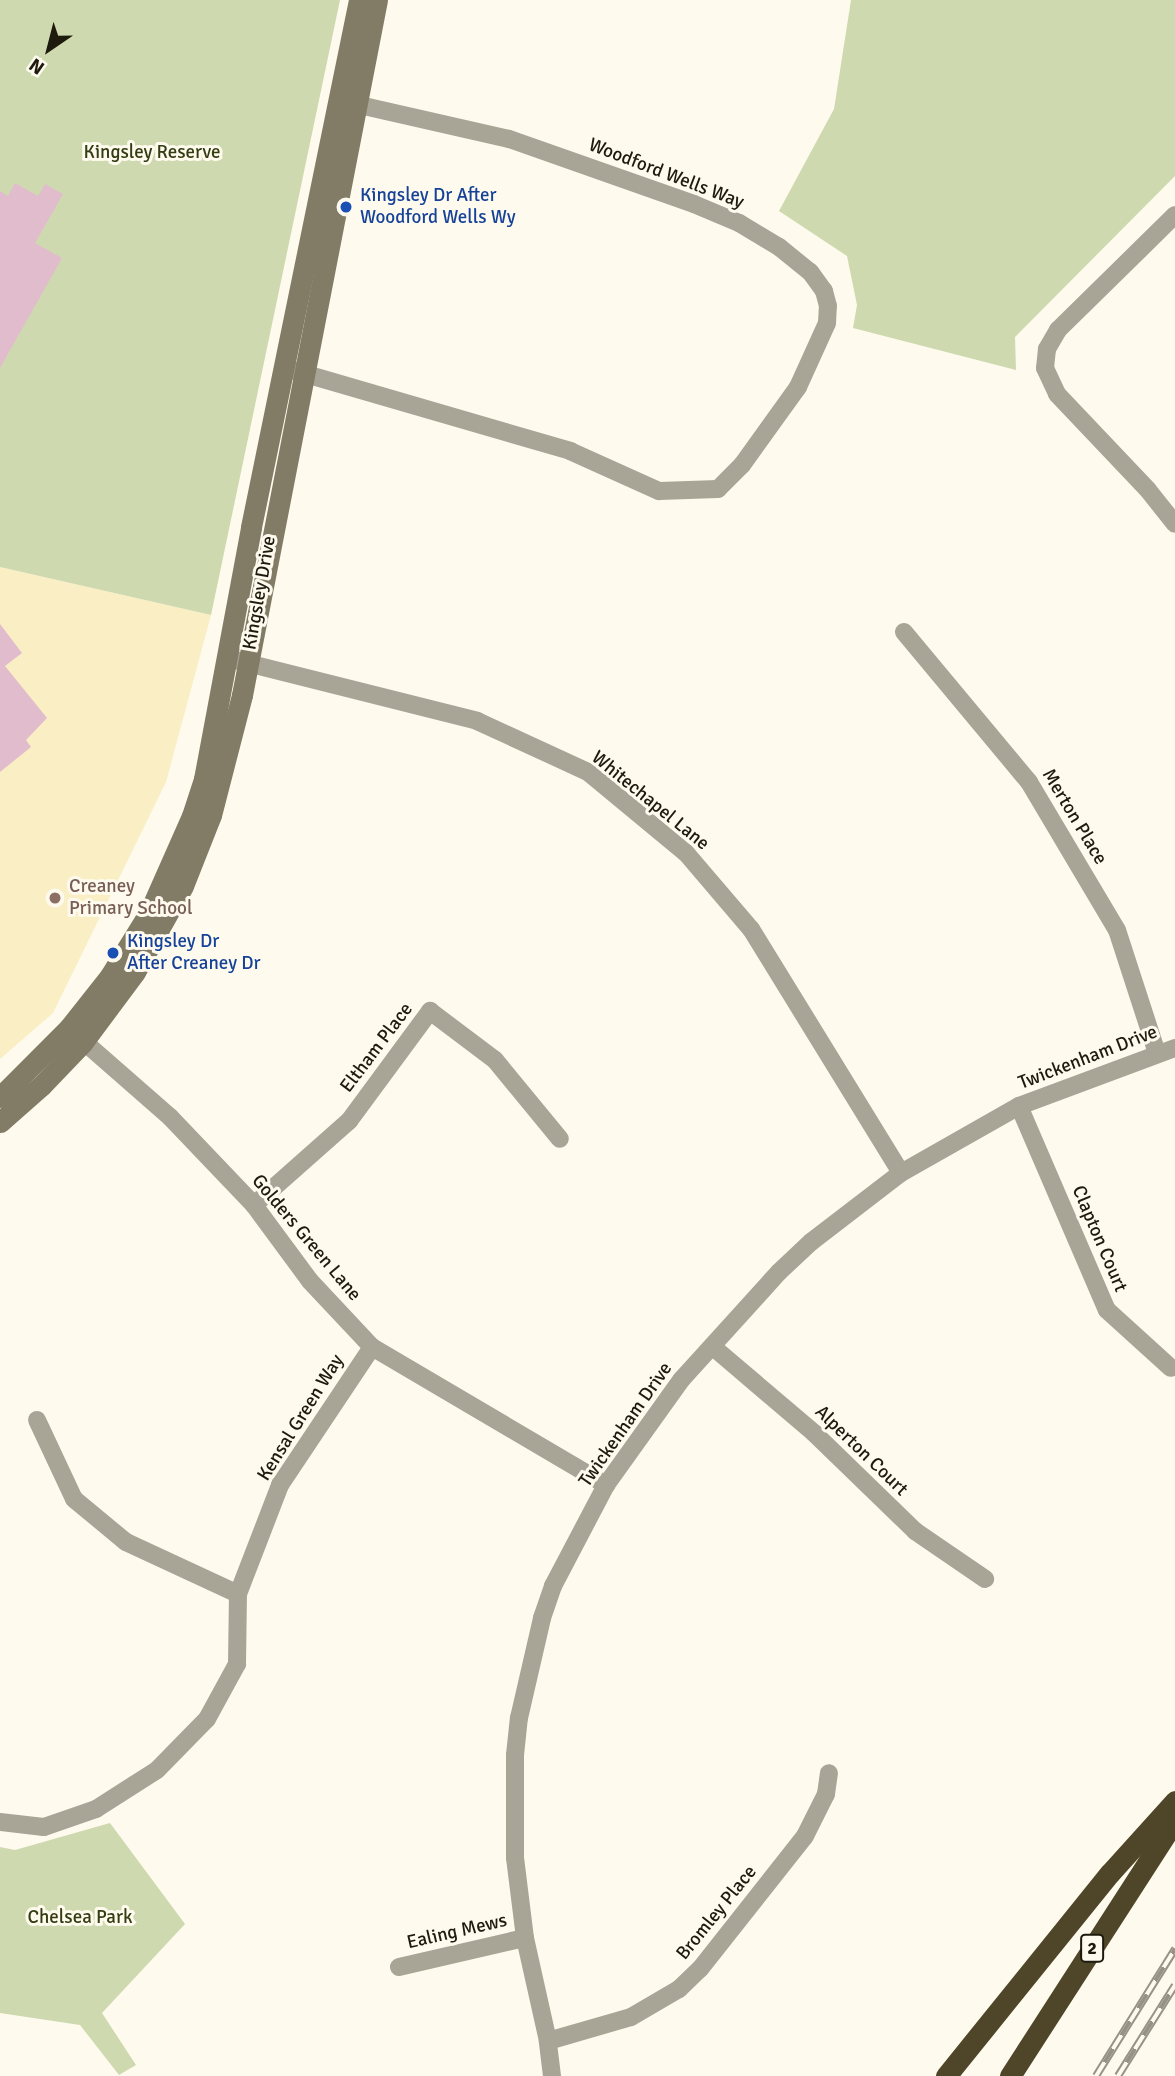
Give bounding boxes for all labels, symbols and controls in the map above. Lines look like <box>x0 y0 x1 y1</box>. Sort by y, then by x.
north arrow <box>14 14 84 84</box>
text: N <box>25 53 49 80</box>
street label: Woodford Wells Way <box>585 134 747 214</box>
park label: Kingsley Reserve <box>84 142 220 164</box>
place label: Kingsley Dr After Woodford Wells Wy <box>360 185 516 229</box>
marker: Kingsley Dr After Woodford Wells Wy <box>338 199 354 215</box>
street label: Kingsley Drive <box>239 534 281 652</box>
street label: Whitechapel Lane <box>586 747 714 855</box>
street label: Merton Place <box>1037 765 1111 869</box>
place label: Creaney Primary School <box>69 876 192 920</box>
marker: Creaney Primary School <box>47 890 63 906</box>
place label: Kingsley Dr After Creaney Dr <box>127 931 260 975</box>
marker: Kingsley Dr After Creaney Dr <box>105 945 121 961</box>
street label: Eltham Place <box>336 999 418 1097</box>
street label: Twickenham Drive <box>1015 1021 1161 1095</box>
street label: Golders Green Lane <box>246 1170 366 1306</box>
street label: Clapton Court <box>1066 1182 1132 1296</box>
street label: Kensal Green Way <box>253 1351 349 1485</box>
street label: Twickenham Drive <box>575 1358 677 1492</box>
street label: Alperton Court <box>810 1401 912 1501</box>
street label: Bromley Place <box>672 1861 762 1965</box>
park label: Chelsea Park <box>27 1907 133 1929</box>
street label: Ealing Mews <box>405 1909 509 1955</box>
road number: 2 <box>1080 1934 1104 1962</box>

